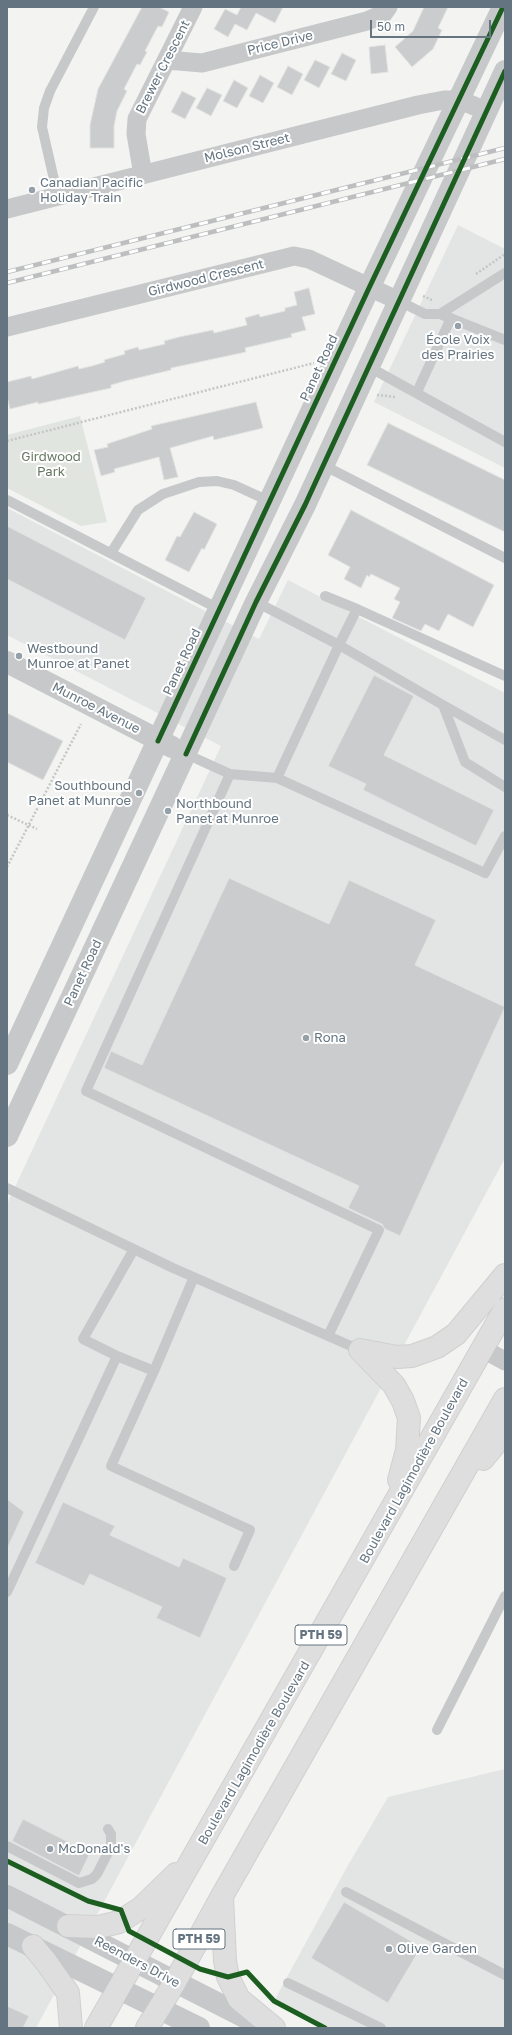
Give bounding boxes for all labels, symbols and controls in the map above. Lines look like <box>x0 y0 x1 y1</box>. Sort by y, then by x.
scale bar <box>372 12 493 38</box>
street label: Brewer Crescent <box>133 17 193 117</box>
text: 50 m <box>377 19 405 34</box>
street label: Price Drive <box>246 27 314 59</box>
street label: Molson Street <box>203 130 291 166</box>
place label: Canadian Pacific Holiday Train <box>40 175 143 206</box>
marker: Canadian Pacific Holiday Train <box>27 185 37 195</box>
street label: Girdwood Crescent <box>147 256 265 300</box>
marker: École Voix des Prairies <box>453 321 463 331</box>
street label: Panet Road <box>297 332 341 404</box>
place label: École Voix des Prairies <box>422 332 494 363</box>
park label: Girdwood Park <box>21 449 81 480</box>
street label: Panet Road <box>160 626 204 698</box>
place label: Westbound Munroe at Panet <box>27 641 130 672</box>
marker: Westbound Munroe at Panet <box>14 651 24 661</box>
street label: Munroe Avenue <box>49 679 143 737</box>
place label: Southbound Panet at Munroe <box>28 778 131 809</box>
marker: Southbound Panet at Munroe <box>134 788 144 798</box>
place label: Northbound Panet at Munroe <box>176 796 279 827</box>
marker: Northbound Panet at Munroe <box>163 806 173 816</box>
street label: Panet Road <box>61 937 105 1009</box>
place label: Rona <box>314 1030 346 1046</box>
marker: Rona <box>301 1033 311 1043</box>
street label: Boulevard Lagimodière Boulevard <box>356 1376 472 1566</box>
road number: PTH 59 <box>295 1625 347 1645</box>
street label: Boulevard Lagimodière Boulevard <box>195 1658 313 1848</box>
place label: McDonald's <box>58 1841 130 1857</box>
marker: McDonald's <box>45 1844 55 1854</box>
road number: PTH 59 <box>173 1929 225 1949</box>
street label: Reenders Drive <box>92 1933 182 1991</box>
place label: Olive Garden <box>397 1941 477 1957</box>
marker: Olive Garden <box>384 1944 394 1954</box>

